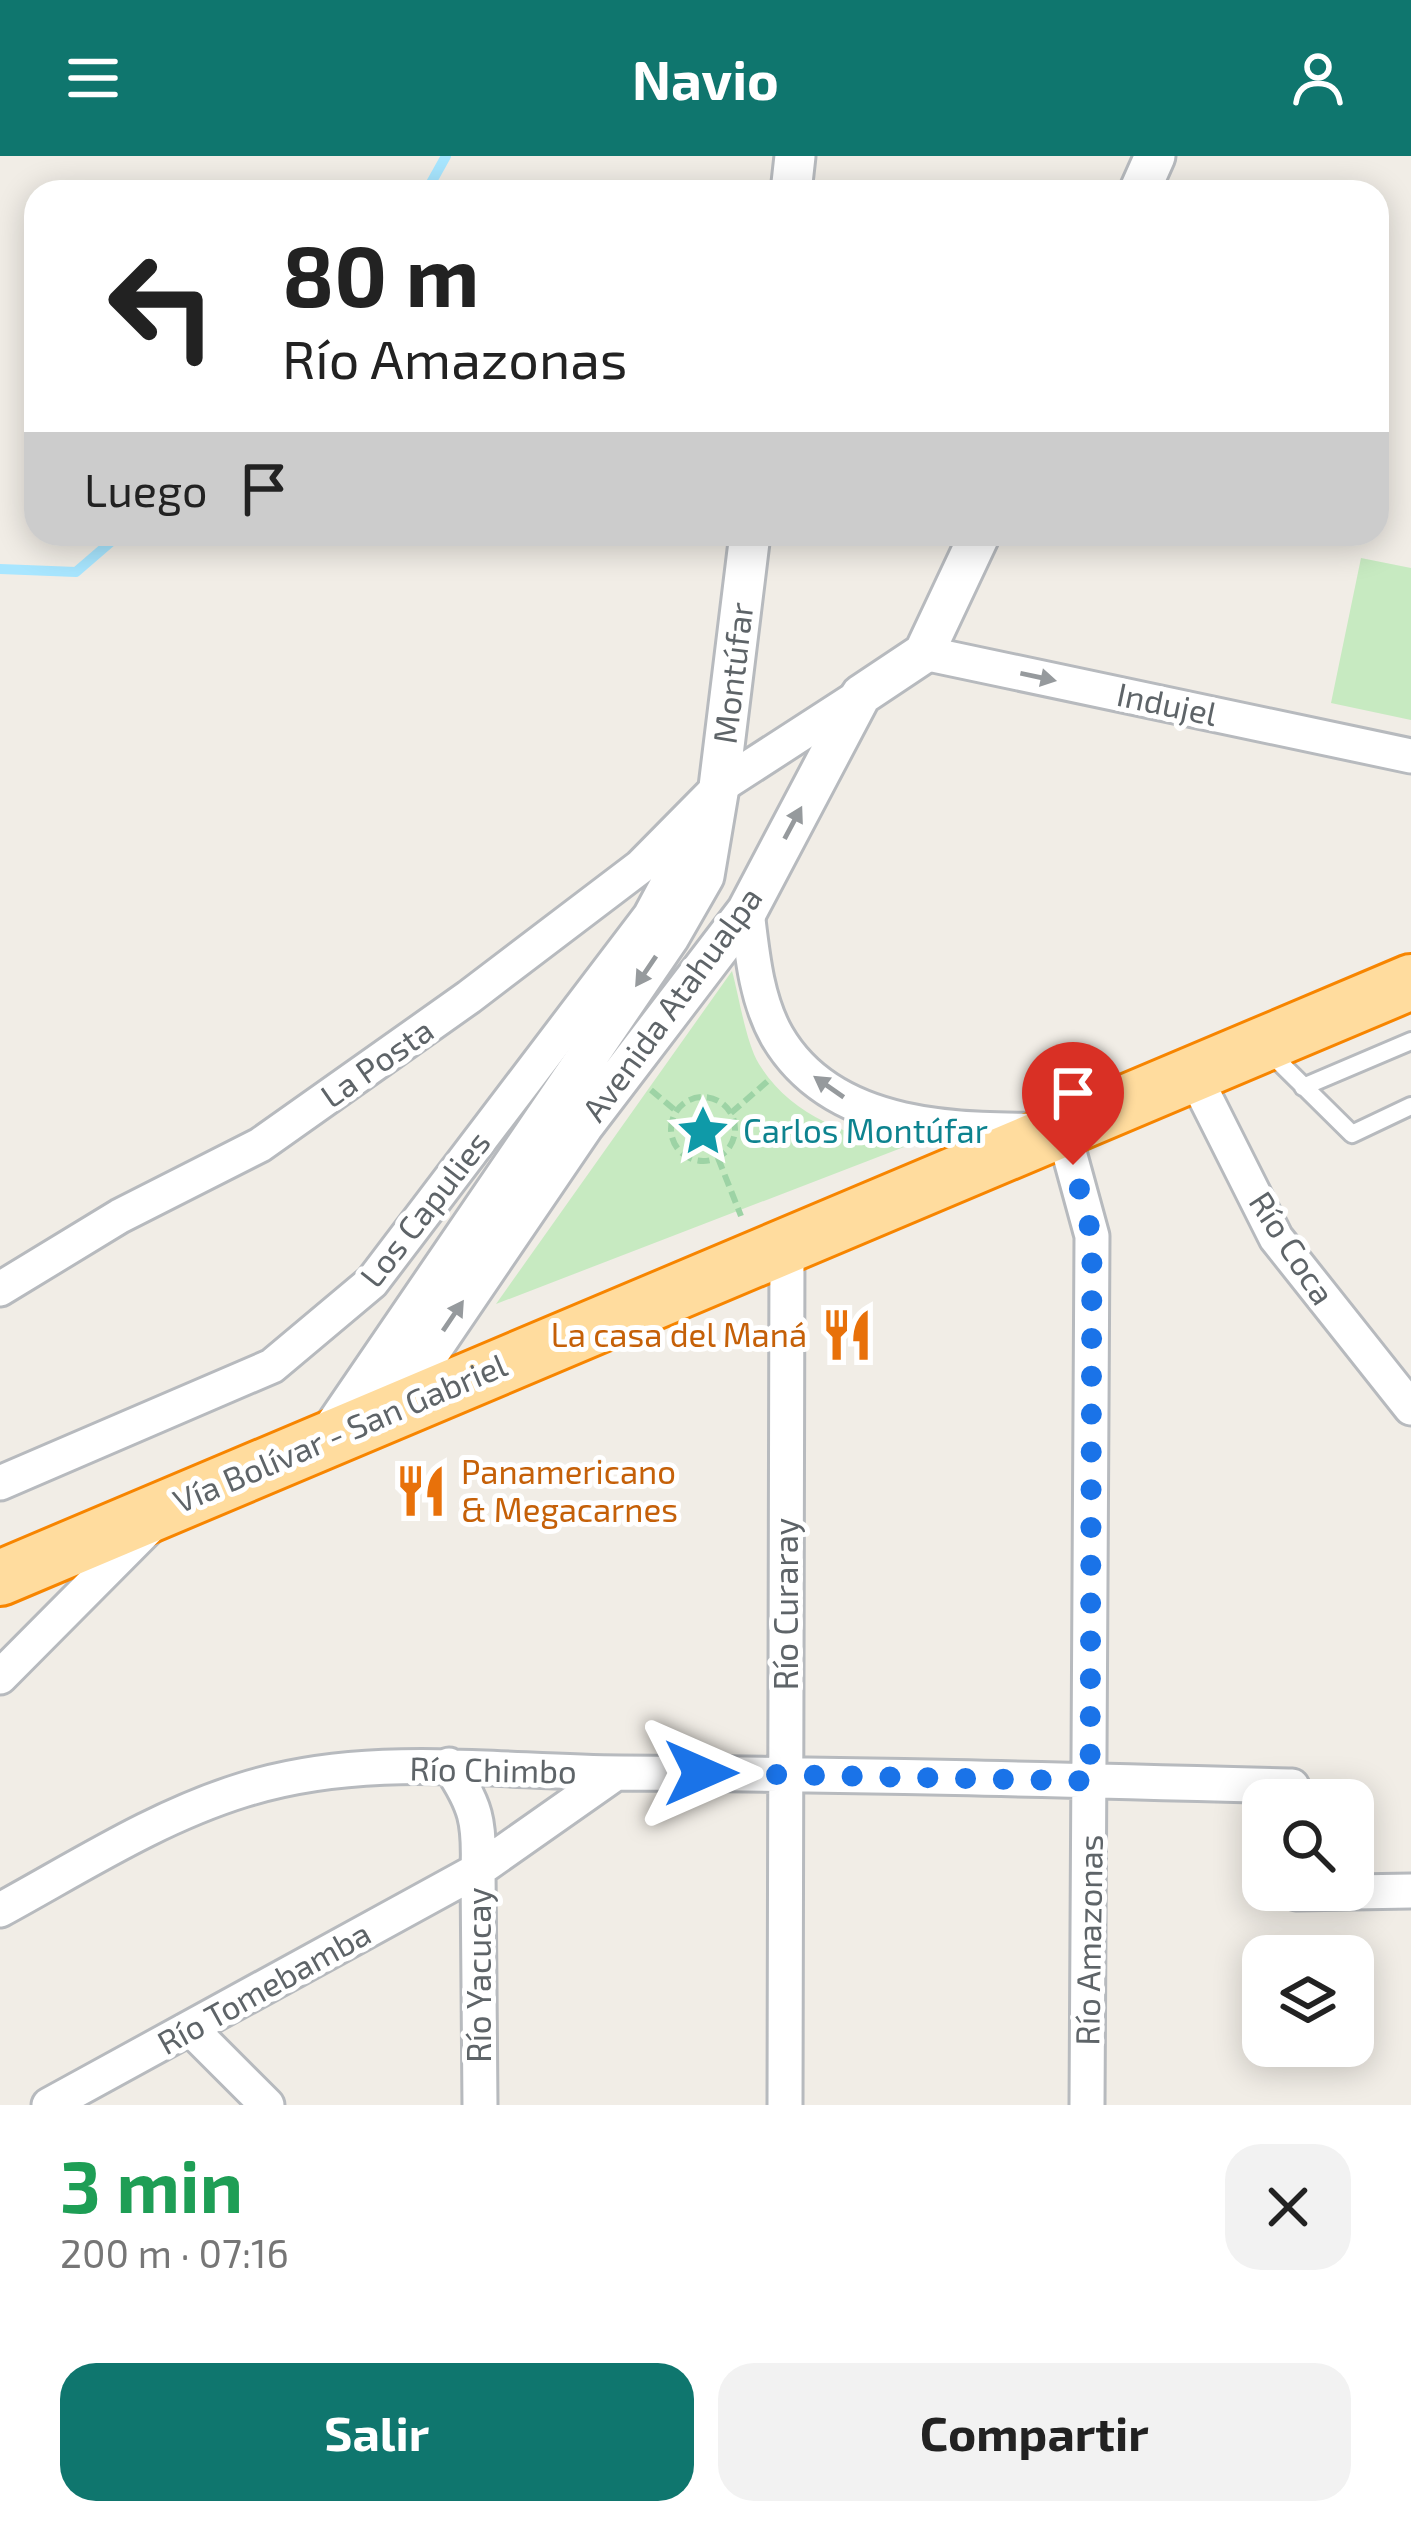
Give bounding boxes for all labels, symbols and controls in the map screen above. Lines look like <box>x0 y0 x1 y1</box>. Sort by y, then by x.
icon: menu <box>60 45 126 111</box>
icon: person <box>1285 45 1351 111</box>
text: Navio <box>632 46 779 111</box>
text: 80 m <box>282 223 479 324</box>
icon: left <box>84 228 240 384</box>
text: Río Amazonas <box>282 325 627 390</box>
icon: arrive <box>231 456 297 522</box>
text: Luego <box>84 462 207 516</box>
street label: Montúfar <box>703 600 761 746</box>
one-way arrow <box>1020 668 1058 687</box>
street label: Indujel <box>1114 673 1221 733</box>
one-way arrow <box>782 805 803 840</box>
street label: Avenida Atahualpa <box>573 878 770 1128</box>
one-way arrow <box>635 954 658 987</box>
street label: La Posta <box>313 1009 440 1115</box>
pin <box>1022 1042 1124 1165</box>
icon: arrive <box>1040 1060 1106 1126</box>
one-way arrow <box>813 1076 845 1099</box>
place icon: Carlos Montúfar <box>674 1102 732 1160</box>
place label: Carlos Montúfar <box>743 1110 988 1150</box>
street label: Los Capulies <box>351 1122 498 1294</box>
street label: Río Coca <box>1242 1184 1344 1311</box>
one-way arrow <box>441 1300 464 1332</box>
restaurant icon: La casa del Maná <box>818 1306 876 1364</box>
place label: La casa del Maná <box>551 1314 807 1354</box>
street label: Vía Bolívar - San Gabriel <box>167 1344 513 1520</box>
place label: Panamericano & Megacarnes <box>461 1451 678 1529</box>
restaurant icon: Panamericano & Megacarnes <box>392 1462 450 1520</box>
street label: Río Curaray <box>765 1518 805 1690</box>
position arrow <box>638 1710 764 1836</box>
street label: Río Chimbo <box>409 1748 577 1790</box>
map controls <box>1242 1779 1374 2067</box>
button: search <box>1242 1779 1374 1911</box>
street label: Río Amazonas <box>1066 1834 1110 2046</box>
street label: Río Yacucay <box>458 1887 498 2063</box>
street label: Río Tomebamba <box>150 1912 377 2062</box>
button: layers <box>1242 1935 1374 2067</box>
text: 3 min <box>60 2141 243 2227</box>
button: close <box>1225 2144 1351 2270</box>
text: 200 m · 07:16 <box>60 2229 289 2276</box>
button: Salir <box>60 2363 694 2501</box>
button: Compartir <box>718 2363 1351 2501</box>

